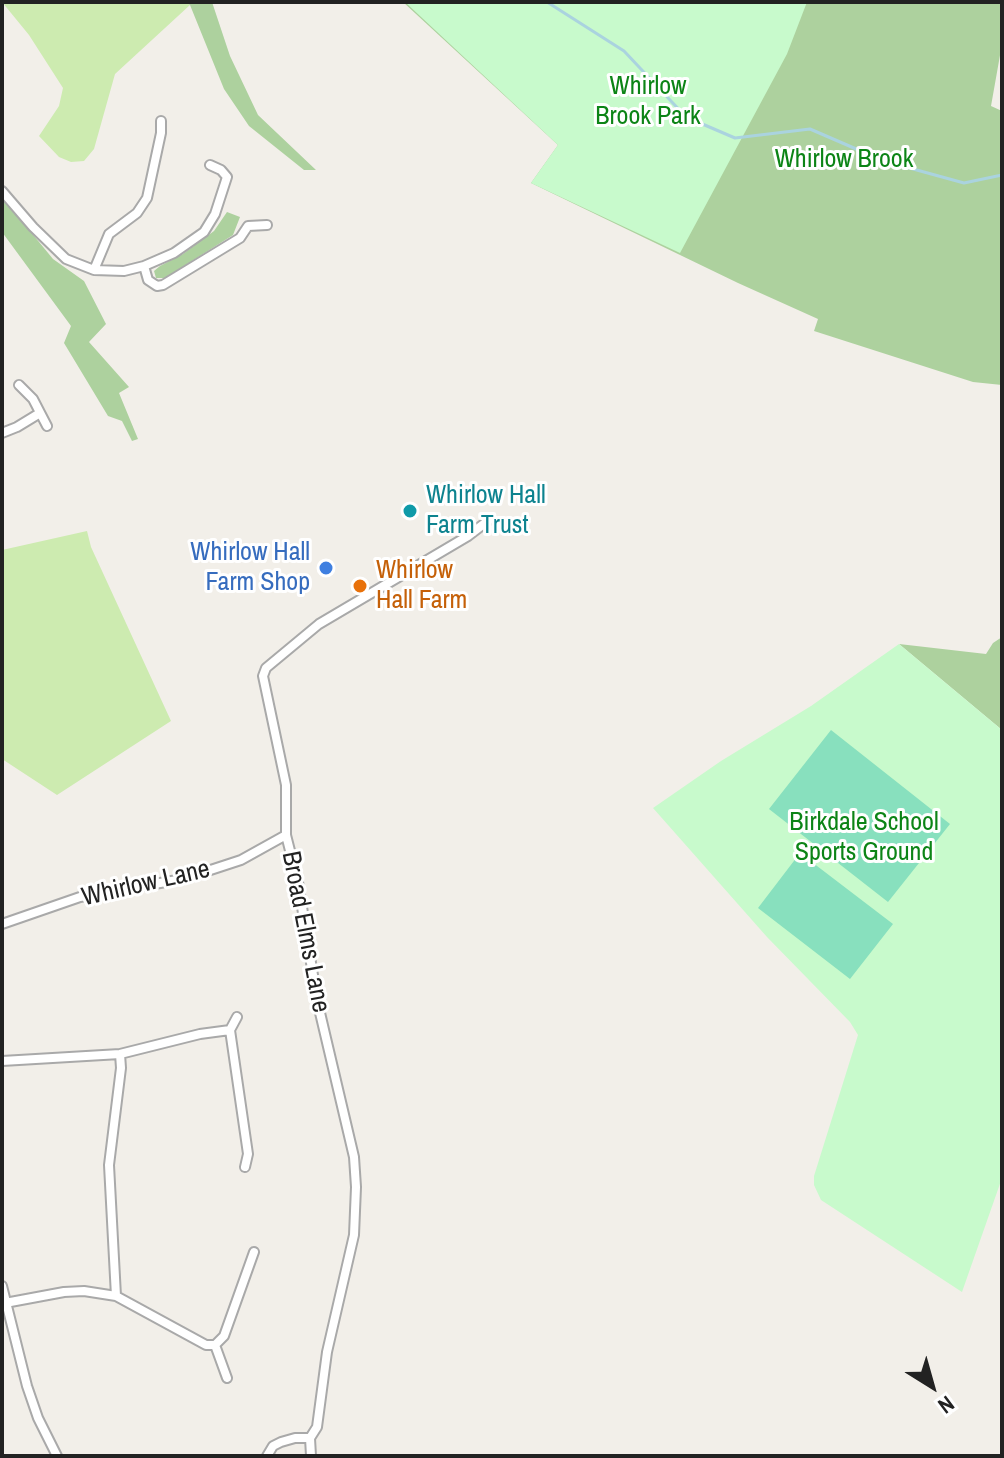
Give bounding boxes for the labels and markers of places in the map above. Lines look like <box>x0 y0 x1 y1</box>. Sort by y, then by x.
place label: Whirlow Hall Farm Trust <box>426 480 546 542</box>
marker: Whirlow Hall Farm Trust <box>401 502 419 520</box>
place label: Whirlow Hall Farm Shop <box>190 537 310 598</box>
place label: Whirlow Hall Farm <box>376 555 467 616</box>
marker: Whirlow Hall Farm Shop <box>317 559 335 577</box>
marker: Whirlow Hall Farm <box>351 577 369 595</box>

